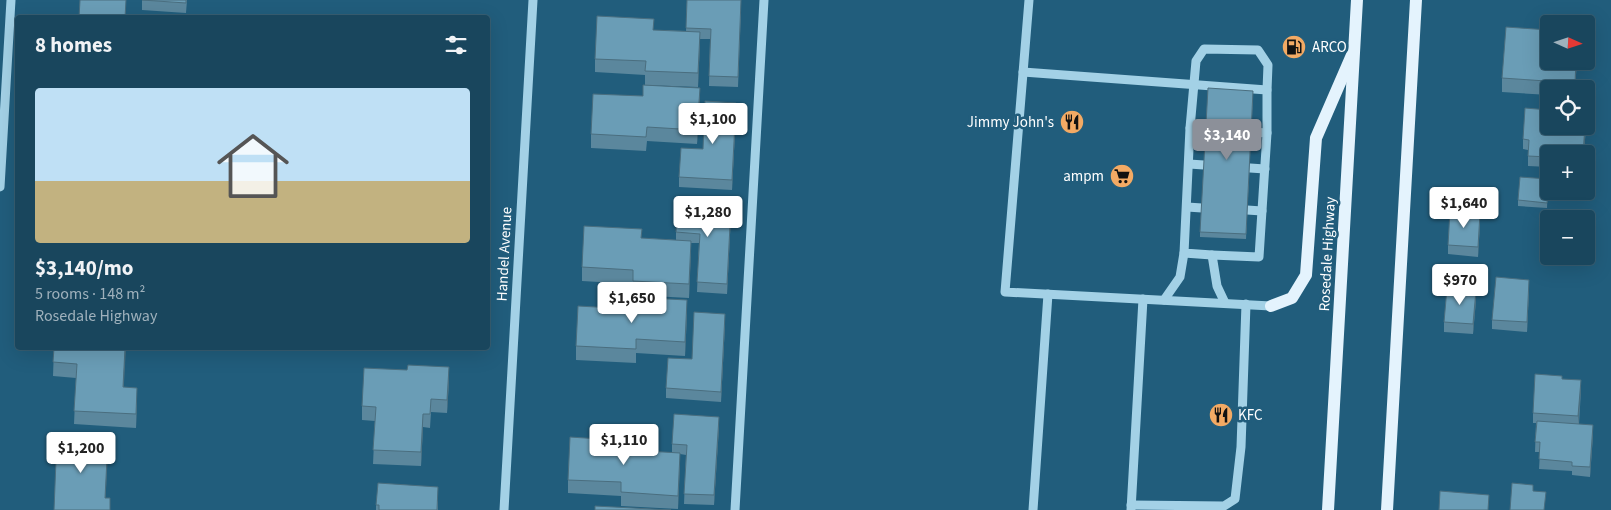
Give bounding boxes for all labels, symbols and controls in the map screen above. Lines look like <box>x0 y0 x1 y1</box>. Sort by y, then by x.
north arrow <box>1540 15 1595 70</box>
map controls <box>1540 15 1595 265</box>
text: 8 homes <box>35 30 112 60</box>
icon: filters <box>442 31 470 59</box>
fuel station icon: ARCO <box>1281 34 1307 60</box>
place label: ARCO <box>1312 37 1347 58</box>
button: locate <box>1540 80 1595 135</box>
pin: $1,100 <box>672 102 754 145</box>
text: $1,100 <box>689 108 737 130</box>
restaurant icon: Jimmy John's <box>1059 109 1085 135</box>
place label: Jimmy John's <box>967 112 1054 133</box>
pin: $3,140 <box>1186 119 1268 161</box>
icon: home <box>208 121 298 211</box>
text: $3,140 <box>1203 124 1251 146</box>
button: + <box>1540 145 1595 200</box>
supermarket icon: ampm <box>1109 163 1135 189</box>
place label: ampm <box>1063 166 1104 187</box>
pin: $1,640 <box>1423 186 1505 229</box>
text: $1,640 <box>1440 192 1488 214</box>
pin: $1,280 <box>667 196 749 238</box>
street label: Rosedale Highway <box>1314 196 1341 312</box>
text: $1,280 <box>684 201 732 223</box>
street label: Handel Avenue <box>492 206 517 302</box>
button: − <box>1540 210 1595 265</box>
text: $3,140/mo <box>35 253 134 283</box>
pin: $970 <box>1430 264 1490 306</box>
text: $970 <box>1443 269 1477 291</box>
pin: $1,650 <box>591 282 673 324</box>
text: 5 rooms · 148 m² <box>35 283 145 305</box>
text: $1,650 <box>608 287 656 309</box>
text: Rosedale Highway <box>35 305 157 327</box>
restaurant icon: KFC <box>1208 402 1234 428</box>
place label: KFC <box>1238 405 1263 426</box>
pin: $1,110 <box>583 424 665 466</box>
text: $1,110 <box>600 429 648 451</box>
pin: $1,200 <box>40 432 122 474</box>
text: $1,200 <box>57 437 105 459</box>

